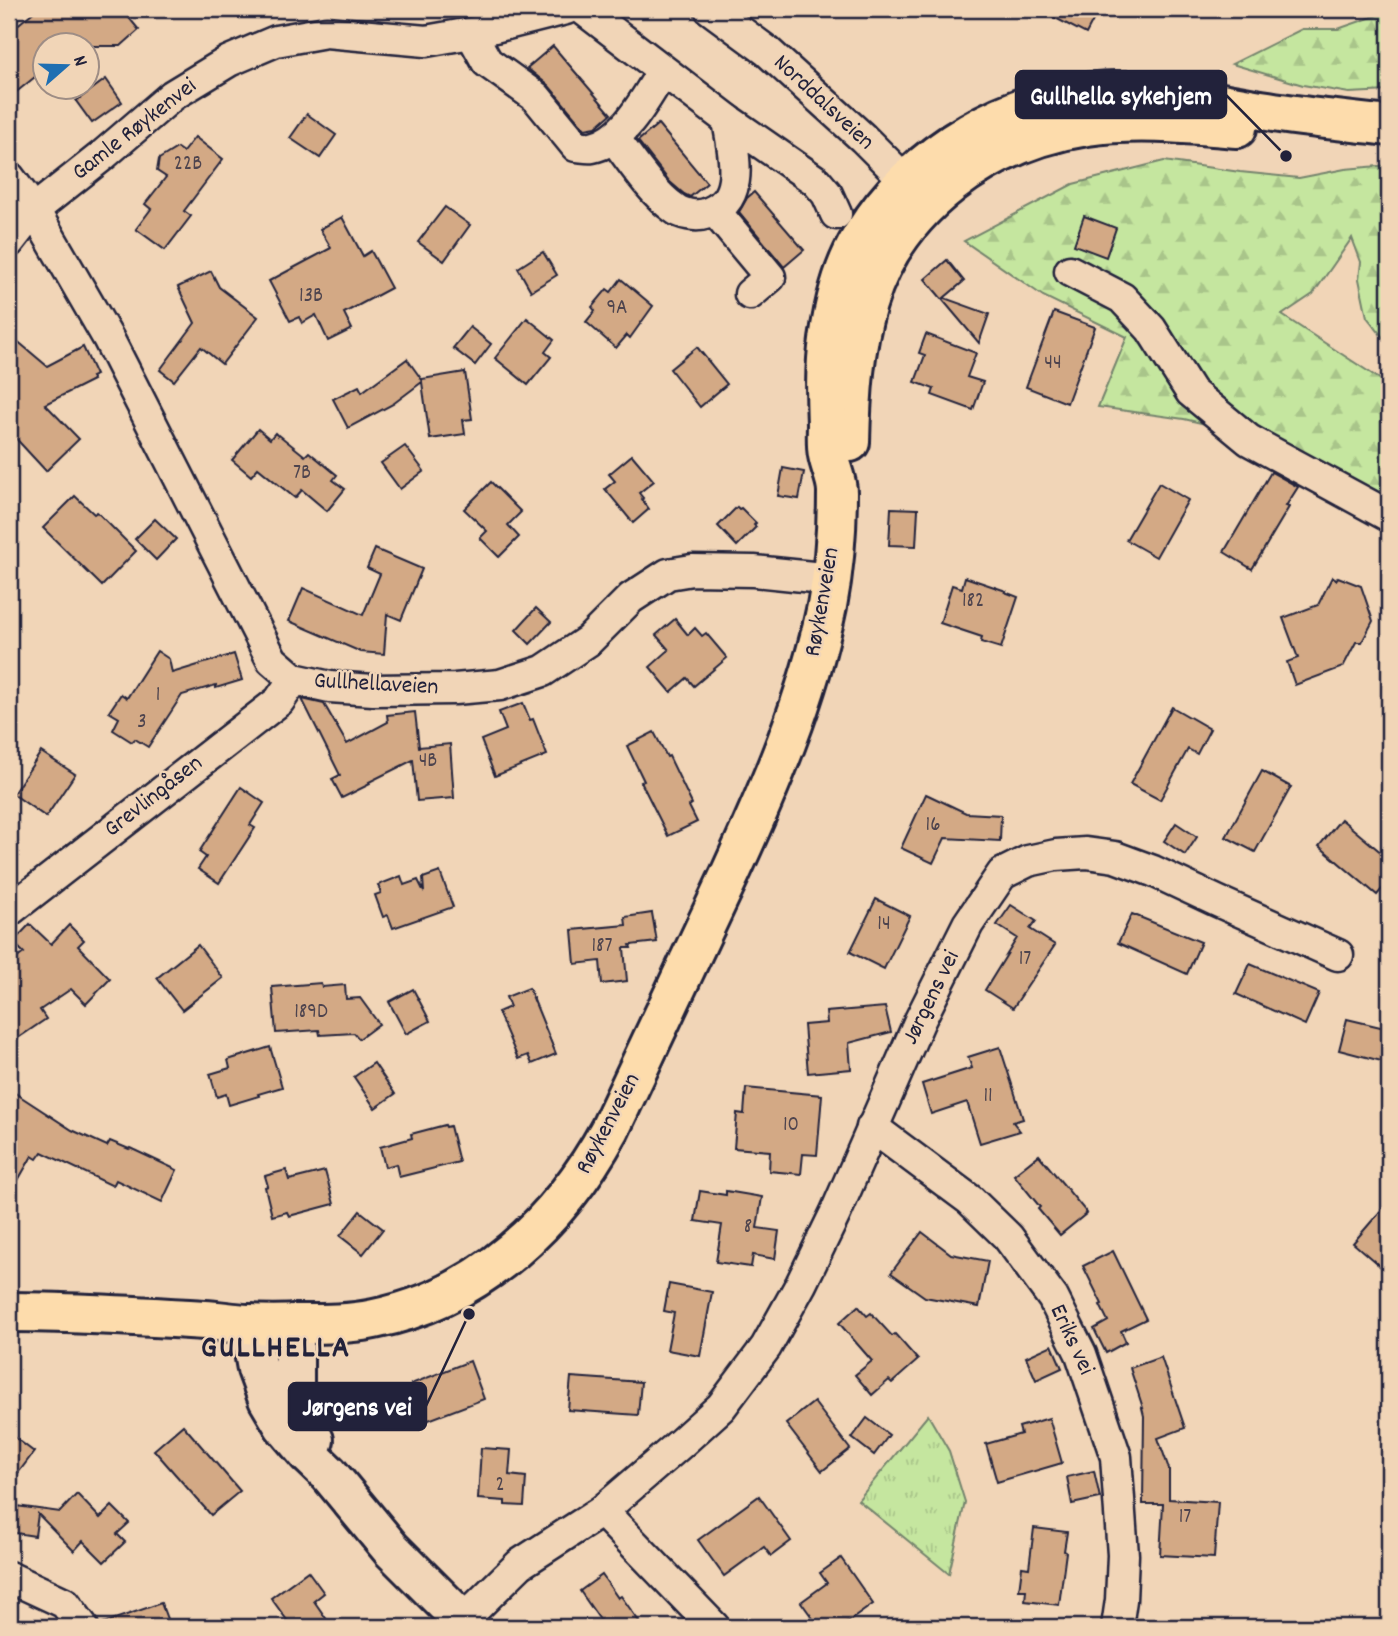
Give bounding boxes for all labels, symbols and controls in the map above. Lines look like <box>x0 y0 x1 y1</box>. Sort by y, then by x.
north arrow <box>32 32 102 102</box>
street label: Norddalsveien <box>765 47 881 159</box>
text: N <box>64 52 93 70</box>
street label: Gamle Røykenvei <box>65 70 205 190</box>
callout: Gullhella sykehjem <box>1016 71 1226 118</box>
text: Gullhella sykehjem <box>1030 80 1212 117</box>
house number: 22B <box>174 150 202 180</box>
house number: 13B <box>299 282 323 312</box>
house number: 9A <box>606 294 628 324</box>
house number: 44 <box>1044 349 1062 379</box>
house number: 7B <box>293 459 311 489</box>
street label: Røykenveien <box>797 545 849 659</box>
house number: 182 <box>962 587 984 617</box>
street label: Gullhellaveien <box>313 665 439 705</box>
house number: 1 <box>156 681 160 711</box>
house number: 3 <box>137 708 147 738</box>
house number: 4B <box>419 747 437 777</box>
street label: Grevlingåsen <box>97 748 211 846</box>
house number: 16 <box>926 811 940 841</box>
house number: 14 <box>877 910 891 940</box>
house number: 187 <box>591 932 613 962</box>
street label: Jørgens vei <box>895 945 969 1051</box>
house number: 17 <box>1019 945 1031 975</box>
house number: 189D <box>294 998 328 1028</box>
street label: Røykenveien <box>568 1067 650 1181</box>
house number: 11 <box>983 1082 993 1112</box>
house number: 10 <box>783 1111 799 1141</box>
house number: 8 <box>744 1213 752 1243</box>
street label: Eriks vei <box>1040 1299 1102 1381</box>
district label: GULLHELLA <box>201 1327 351 1373</box>
callout: Jørgens vei <box>289 1383 426 1430</box>
text: Jørgens vei <box>302 1391 412 1428</box>
house number: 2 <box>495 1471 505 1501</box>
house number: 17 <box>1179 1503 1191 1533</box>

